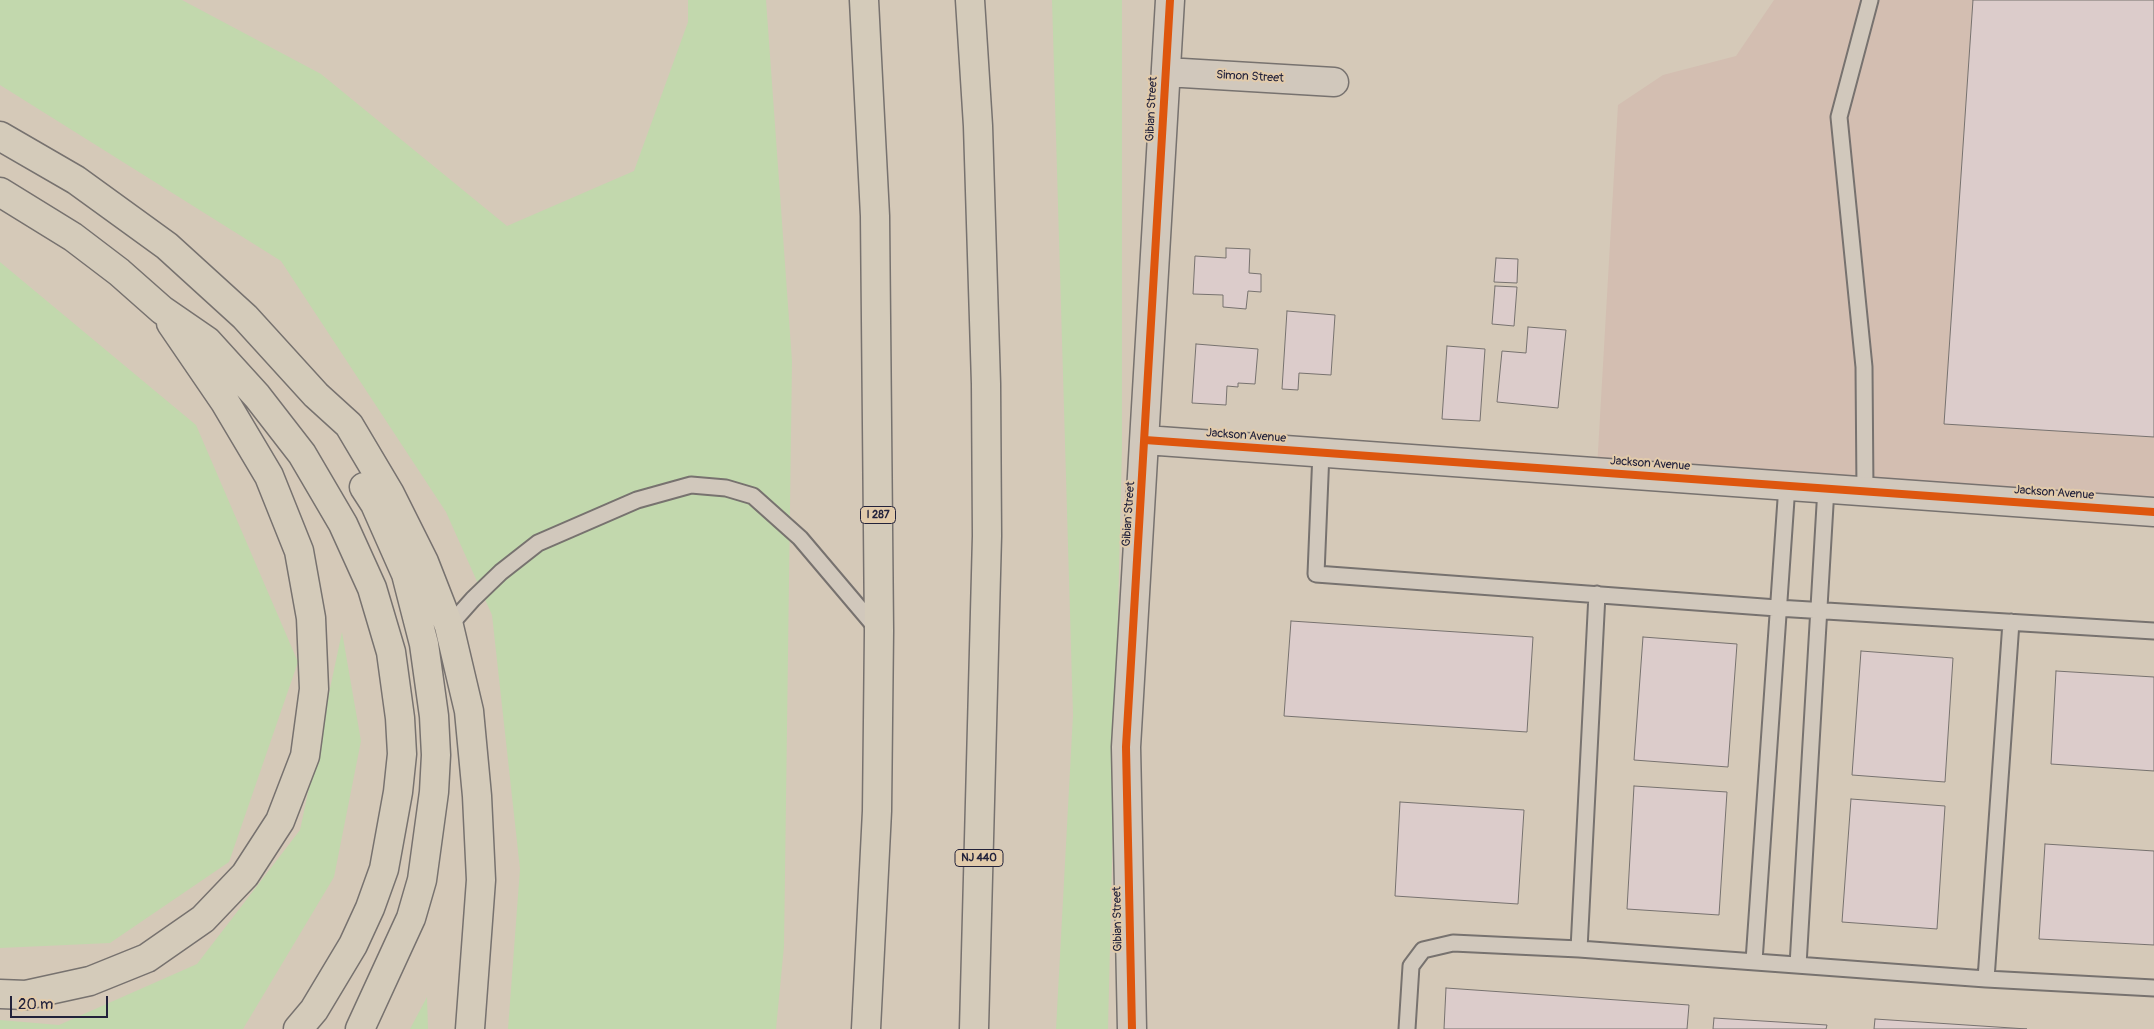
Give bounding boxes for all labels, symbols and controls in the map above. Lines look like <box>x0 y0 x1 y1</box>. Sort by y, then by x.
street label: Simon Street <box>1216 68 1284 86</box>
street label: Gibian Street <box>1143 76 1161 142</box>
street label: Jackson Avenue <box>1205 426 1287 446</box>
street label: Jackson Avenue <box>1609 454 1691 474</box>
street label: Gibian Street <box>1120 481 1138 547</box>
street label: Jackson Avenue <box>2013 483 2095 503</box>
road number: I 287 <box>860 506 896 524</box>
road number: NJ 440 <box>955 850 1003 866</box>
street label: Gibian Street <box>1110 886 1126 952</box>
scale bar <box>12 986 110 1018</box>
text: 20 m <box>18 995 53 1014</box>

